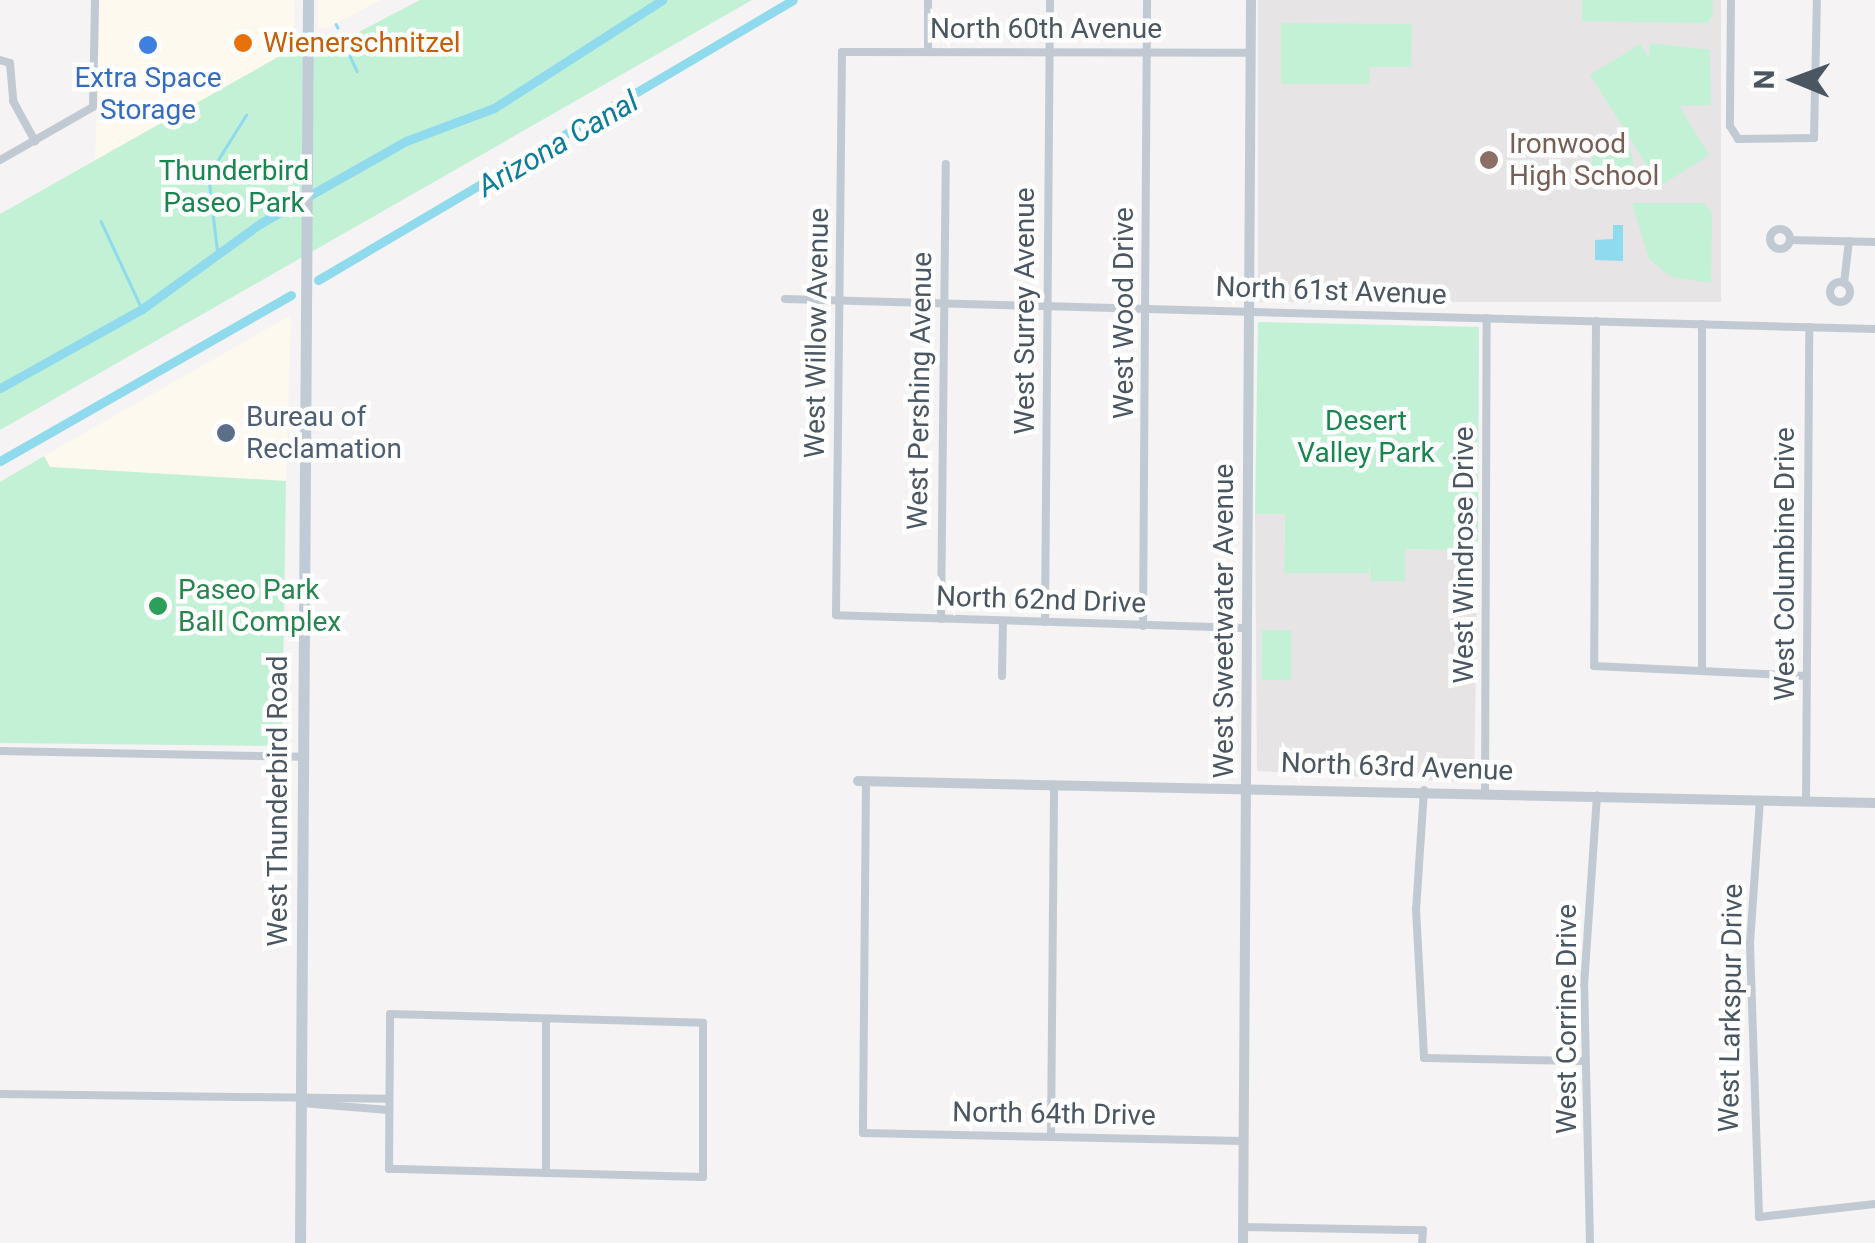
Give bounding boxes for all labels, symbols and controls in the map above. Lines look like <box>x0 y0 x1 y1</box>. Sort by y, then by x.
street label: North 60th Avenue <box>930 12 1162 46</box>
place label: Wienerschnitzel <box>263 26 461 60</box>
north arrow <box>1745 30 1845 130</box>
marker: Wienerschnitzel <box>232 32 254 54</box>
marker: Extra Space Storage <box>137 34 159 56</box>
place label: Extra Space Storage <box>74 61 222 127</box>
text: N <box>1748 69 1781 90</box>
water label: Arizona Canal <box>471 83 645 205</box>
place label: Ironwood High School <box>1509 127 1659 193</box>
marker: Ironwood High School <box>1478 149 1500 171</box>
park label: Thunderbird Paseo Park <box>159 154 309 220</box>
street label: West Surrey Avenue <box>1008 187 1042 435</box>
street label: West Willow Avenue <box>798 207 836 459</box>
street label: West Wood Drive <box>1107 207 1141 419</box>
street label: West Pershing Avenue <box>901 252 939 530</box>
street label: North 61st Avenue <box>1215 270 1447 312</box>
place label: Bureau of Reclamation <box>246 400 402 466</box>
park label: Desert Valley Park <box>1297 404 1435 470</box>
marker: Bureau of Reclamation <box>215 422 237 444</box>
street label: West Windrose Drive <box>1447 426 1481 684</box>
street label: West Columbine Drive <box>1768 427 1802 701</box>
street label: West Sweetwater Avenue <box>1207 464 1241 778</box>
place label: Paseo Park Ball Complex <box>178 573 341 639</box>
street label: North 62nd Drive <box>935 580 1147 620</box>
marker: Paseo Park Ball Complex <box>147 595 169 617</box>
street label: West Thunderbird Road <box>261 655 295 947</box>
street label: North 63rd Avenue <box>1280 746 1514 788</box>
street label: West Larkspur Drive <box>1712 883 1750 1133</box>
street label: West Corrine Drive <box>1550 904 1584 1134</box>
street label: North 64th Drive <box>952 1095 1156 1133</box>

